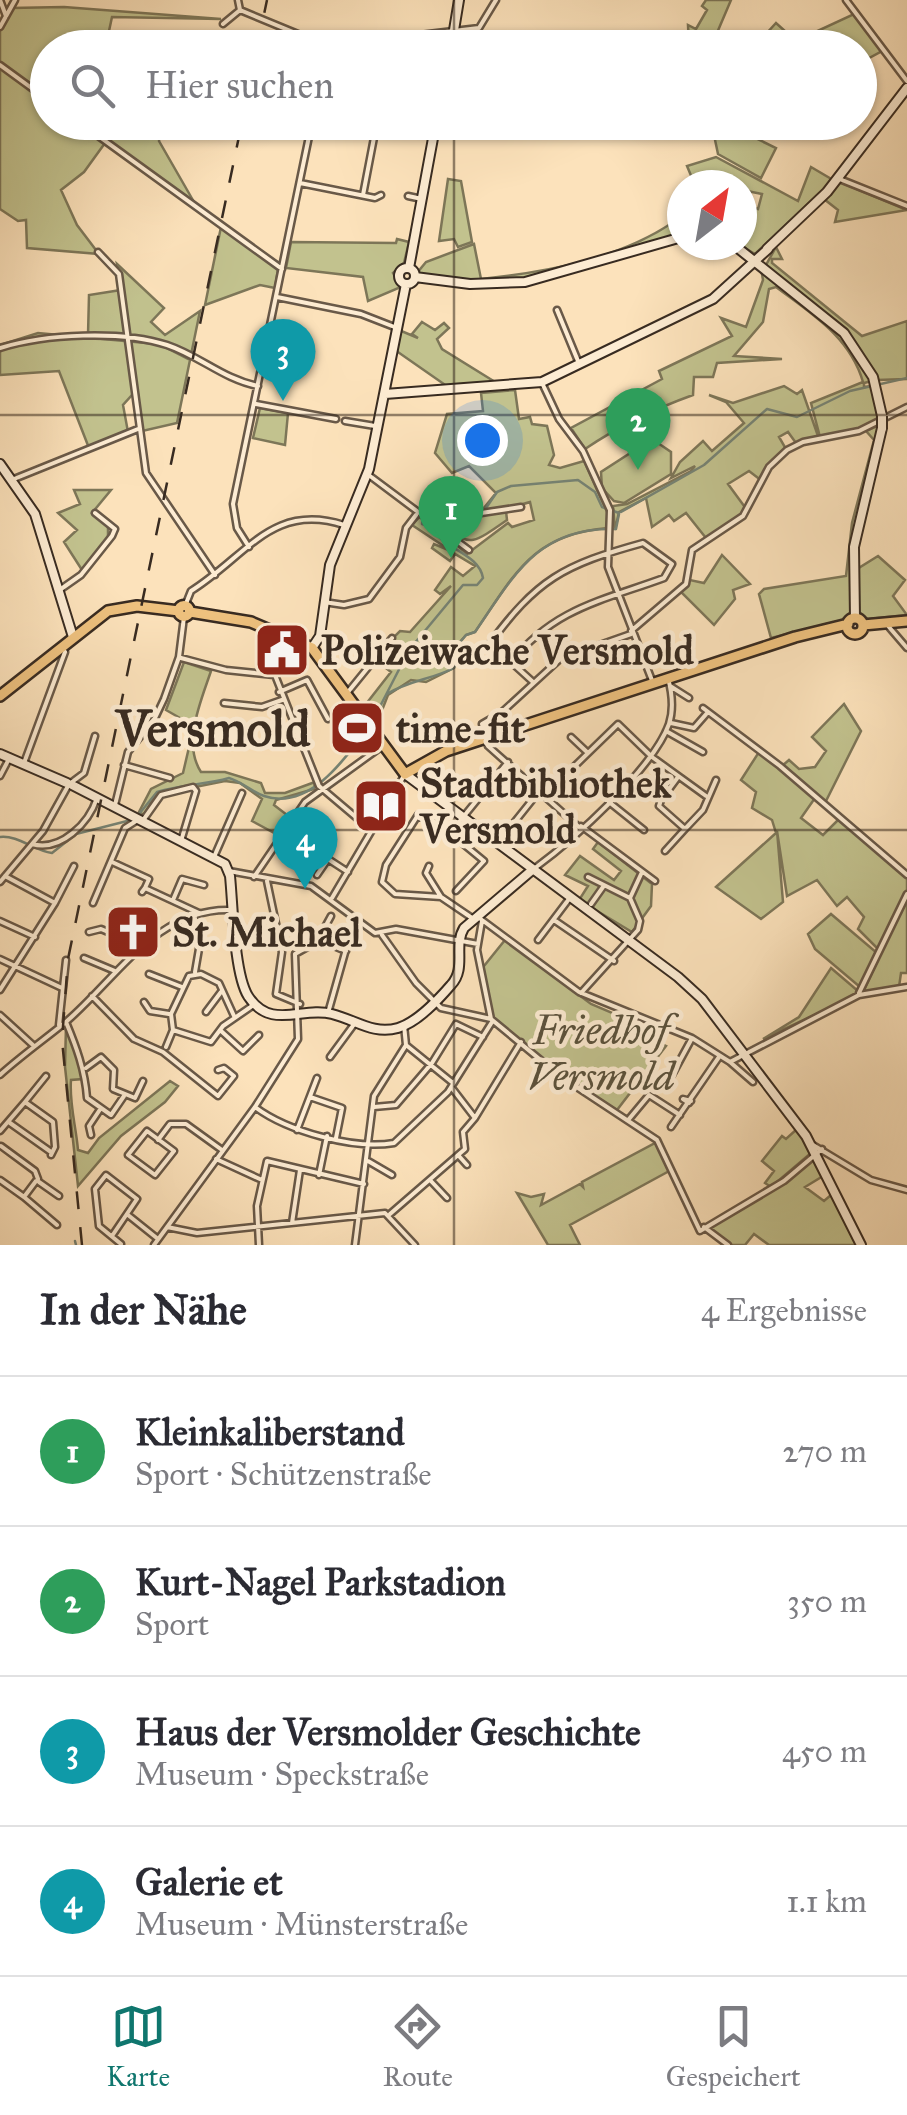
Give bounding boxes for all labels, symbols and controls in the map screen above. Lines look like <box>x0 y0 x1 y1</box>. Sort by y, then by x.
search box <box>30 30 877 140</box>
icon: search <box>65 58 120 113</box>
text: Hier suchen <box>145 62 334 108</box>
north arrow <box>667 170 757 260</box>
pin: 3 <box>250 318 316 401</box>
pin: 2 <box>606 388 670 470</box>
your location <box>457 415 508 466</box>
pin: 1 <box>418 476 484 558</box>
public building icon: Polizeiwache Versmold <box>252 620 312 680</box>
place label: Polizeiwache Versmold <box>321 626 695 675</box>
sports icon: time-fit <box>327 698 387 758</box>
district label: Versmold <box>114 699 311 760</box>
place label: time-fit <box>396 704 526 753</box>
place label: Stadtbibliothek Versmold <box>419 759 672 854</box>
library icon: Stadtbibliothek Versmold <box>351 776 411 836</box>
pin: 4 <box>272 806 338 889</box>
church icon: St. Michael <box>103 902 163 962</box>
place label: St. Michael <box>172 908 363 957</box>
park label: Friedhof Versmold <box>527 1006 680 1101</box>
text: In der Nähe <box>40 1284 247 1336</box>
text: 4 Ergebnisse <box>701 1291 867 1330</box>
text: Kleinkaliberstand <box>135 1409 405 1455</box>
text: 1 <box>66 1432 79 1471</box>
text: 270 m <box>783 1432 867 1471</box>
text: Sport · Schützenstraße <box>135 1455 432 1494</box>
text: Kurt-Nagel Parkstadion <box>135 1559 506 1605</box>
text: 2 <box>65 1582 80 1621</box>
text: 350 m <box>787 1582 867 1621</box>
text: Sport <box>135 1605 209 1644</box>
text: Haus der Versmolder Geschichte <box>135 1709 641 1755</box>
text: 3 <box>66 1732 79 1771</box>
text: 450 m <box>782 1732 867 1771</box>
text: Museum · Speckstraße <box>135 1755 429 1794</box>
text: Galerie et <box>135 1859 283 1905</box>
text: 4 <box>64 1882 81 1921</box>
text: 1.1 km <box>786 1882 867 1921</box>
text: Museum · Münsterstraße <box>135 1905 468 1944</box>
tab: Karte <box>106 1999 170 2094</box>
tab: Route <box>383 1999 453 2094</box>
tab: Gespeichert <box>666 1999 801 2094</box>

